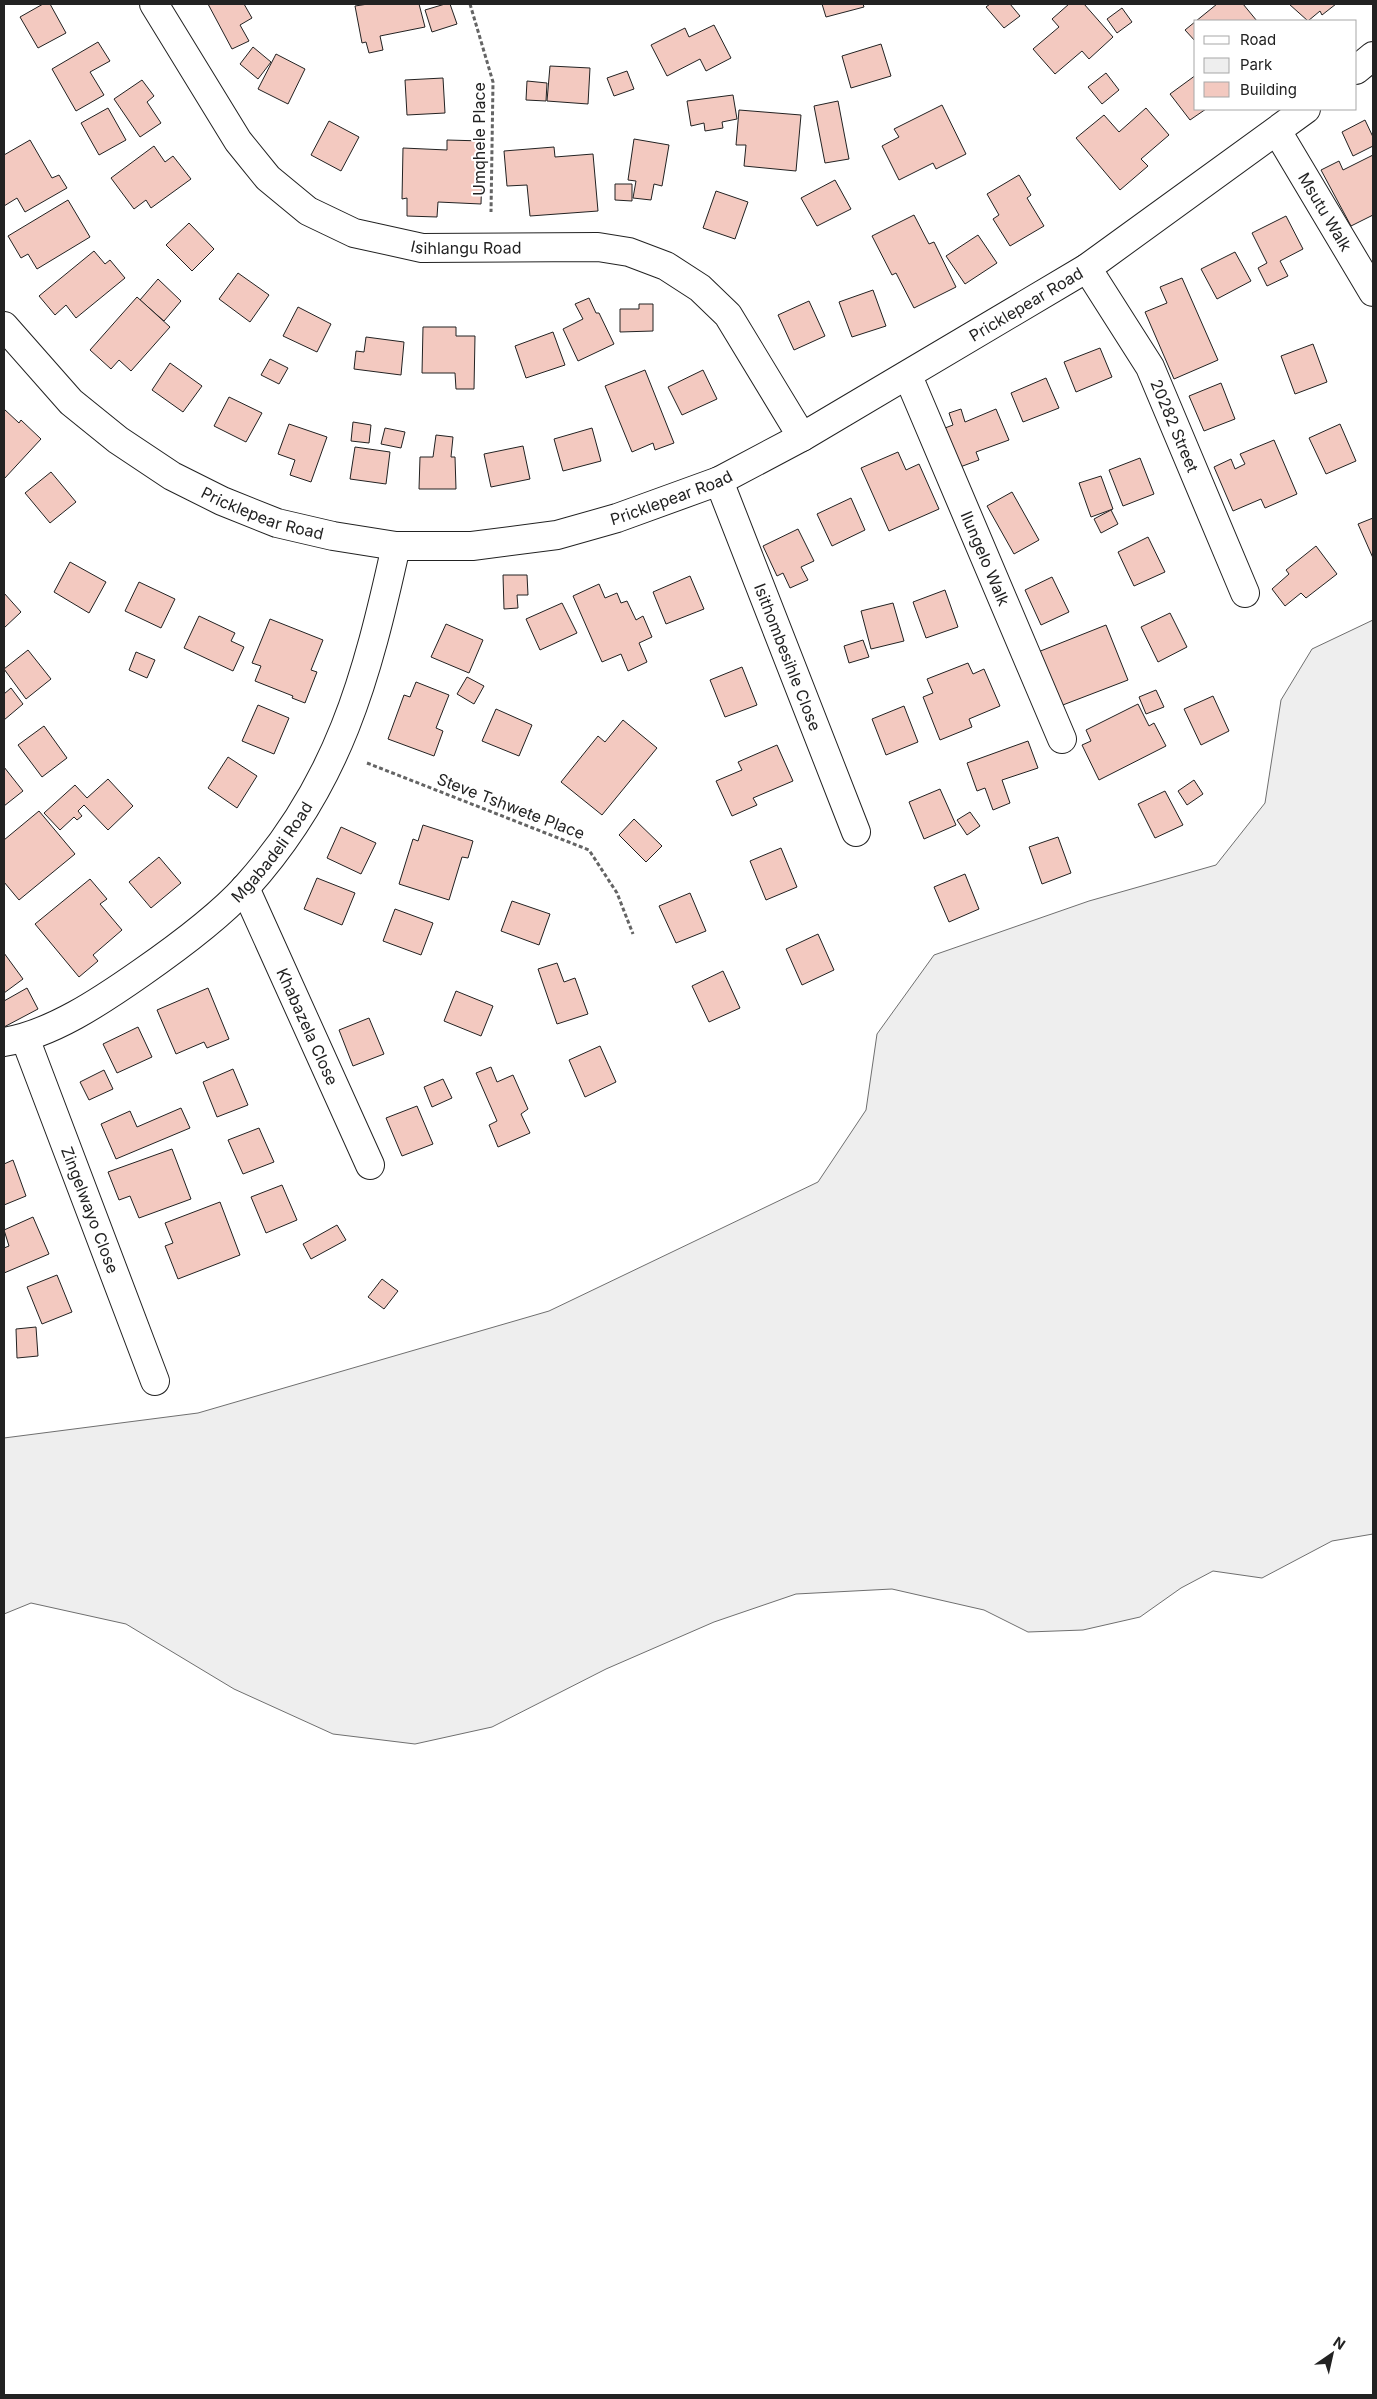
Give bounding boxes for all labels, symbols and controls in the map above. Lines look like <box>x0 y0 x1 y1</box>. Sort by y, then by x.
legend <box>1194 20 1357 110</box>
text: Road <box>1240 30 1276 49</box>
text: Park <box>1240 55 1273 74</box>
text: Building <box>1240 80 1297 99</box>
street label: Umqhele Place <box>469 82 489 196</box>
street label: Msutu Walk <box>1294 169 1356 255</box>
street label: Isihlangu Road <box>409 236 522 258</box>
street label: Pricklepear Road <box>965 263 1087 346</box>
street label: 20282 Street <box>1146 376 1203 475</box>
street label: Pricklepear Road <box>608 466 736 529</box>
street label: Pricklepear Road <box>198 482 326 544</box>
street label: Ilungelo Walk <box>956 508 1014 609</box>
street label: Isithombesihle Close <box>750 581 825 734</box>
street label: Steve Tshwete Place <box>434 769 588 843</box>
street label: Mgabadeli Road <box>227 798 317 907</box>
street label: Khabazela Close <box>272 965 343 1088</box>
street label: Zingelwayo Close <box>57 1144 123 1276</box>
north arrow <box>1307 2329 1357 2379</box>
text: N <box>1330 2333 1349 2353</box>

